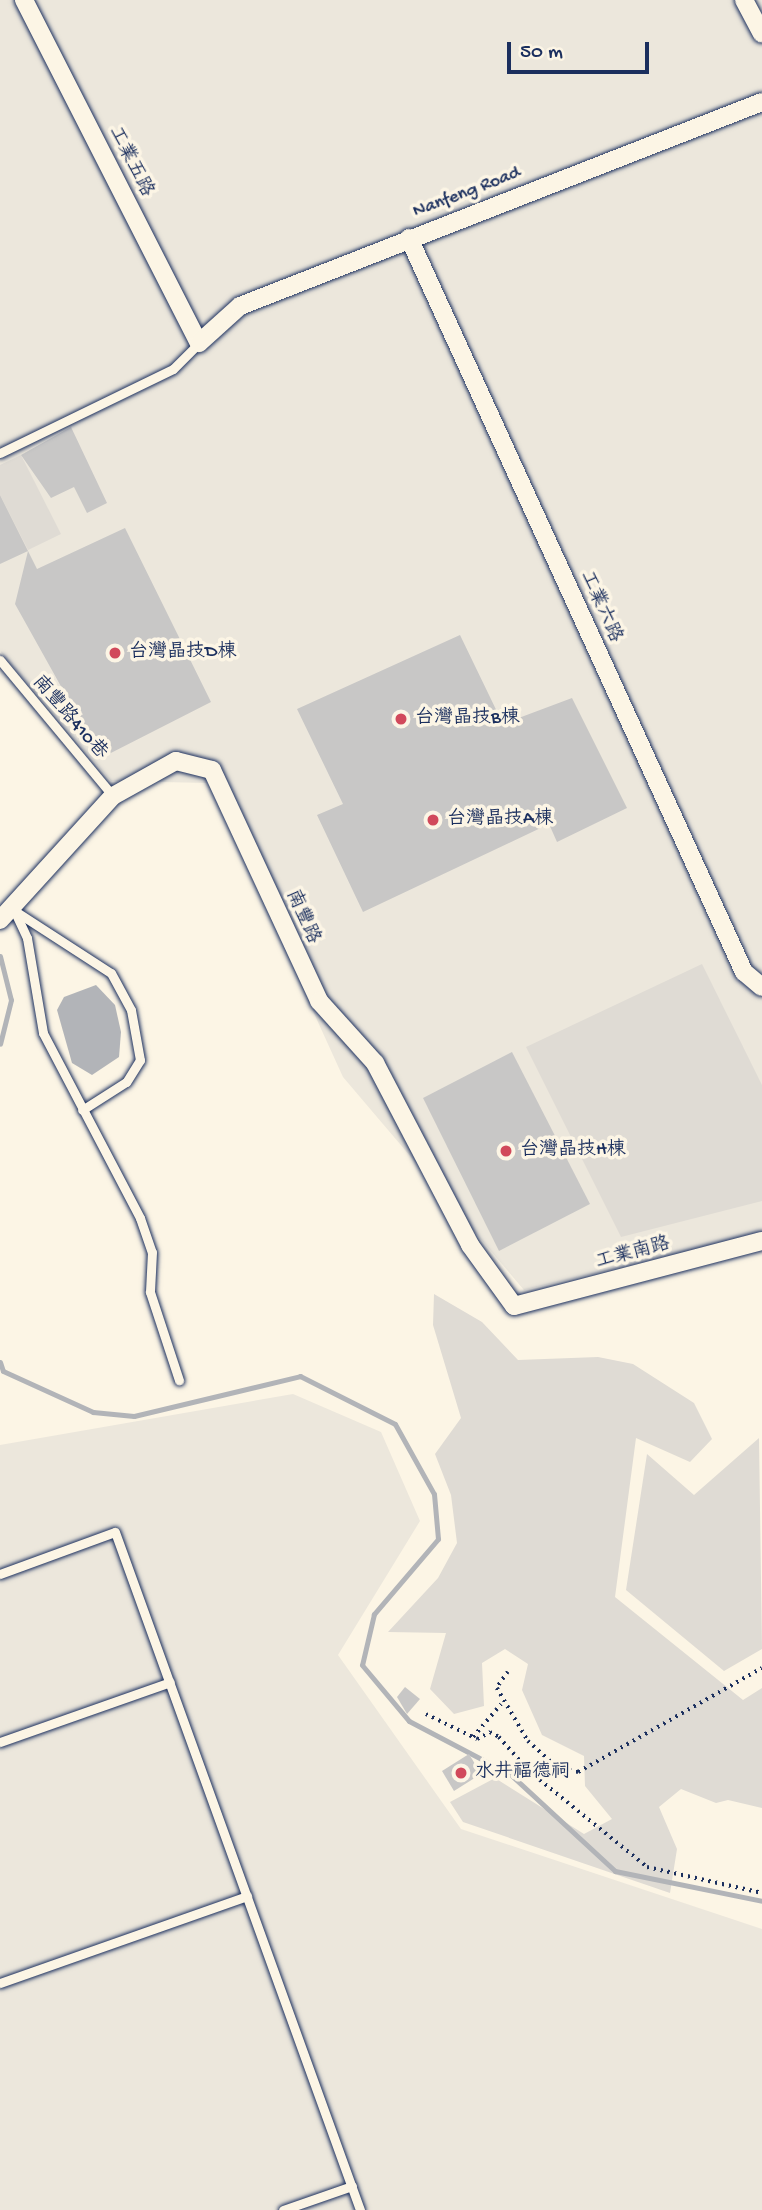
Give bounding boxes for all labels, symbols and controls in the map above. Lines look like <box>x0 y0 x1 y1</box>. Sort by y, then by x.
scale bar <box>510 28 652 72</box>
text: 50 m <box>520 41 563 66</box>
street label: 工業五路 <box>103 123 157 201</box>
street label: Nanfeng Road <box>410 162 524 224</box>
street label: 工業六路 <box>574 568 626 646</box>
place label: 台灣晶技D棟 <box>129 642 236 664</box>
marker: 台灣晶技D棟 <box>107 645 123 661</box>
street label: 南豐路410巷 <box>26 671 112 765</box>
place label: 台灣晶技B棟 <box>415 708 520 730</box>
marker: 台灣晶技B棟 <box>393 711 409 727</box>
place label: 台灣晶技A棟 <box>447 809 553 831</box>
marker: 台灣晶技A棟 <box>425 812 441 828</box>
street label: 南豐路 <box>280 886 324 948</box>
place label: 台灣晶技H棟 <box>520 1140 626 1162</box>
marker: 台灣晶技H棟 <box>498 1143 514 1159</box>
street label: 工業南路 <box>593 1233 673 1275</box>
place label: 水井福德祠 <box>475 1762 570 1784</box>
marker: 水井福德祠 <box>453 1765 469 1781</box>

